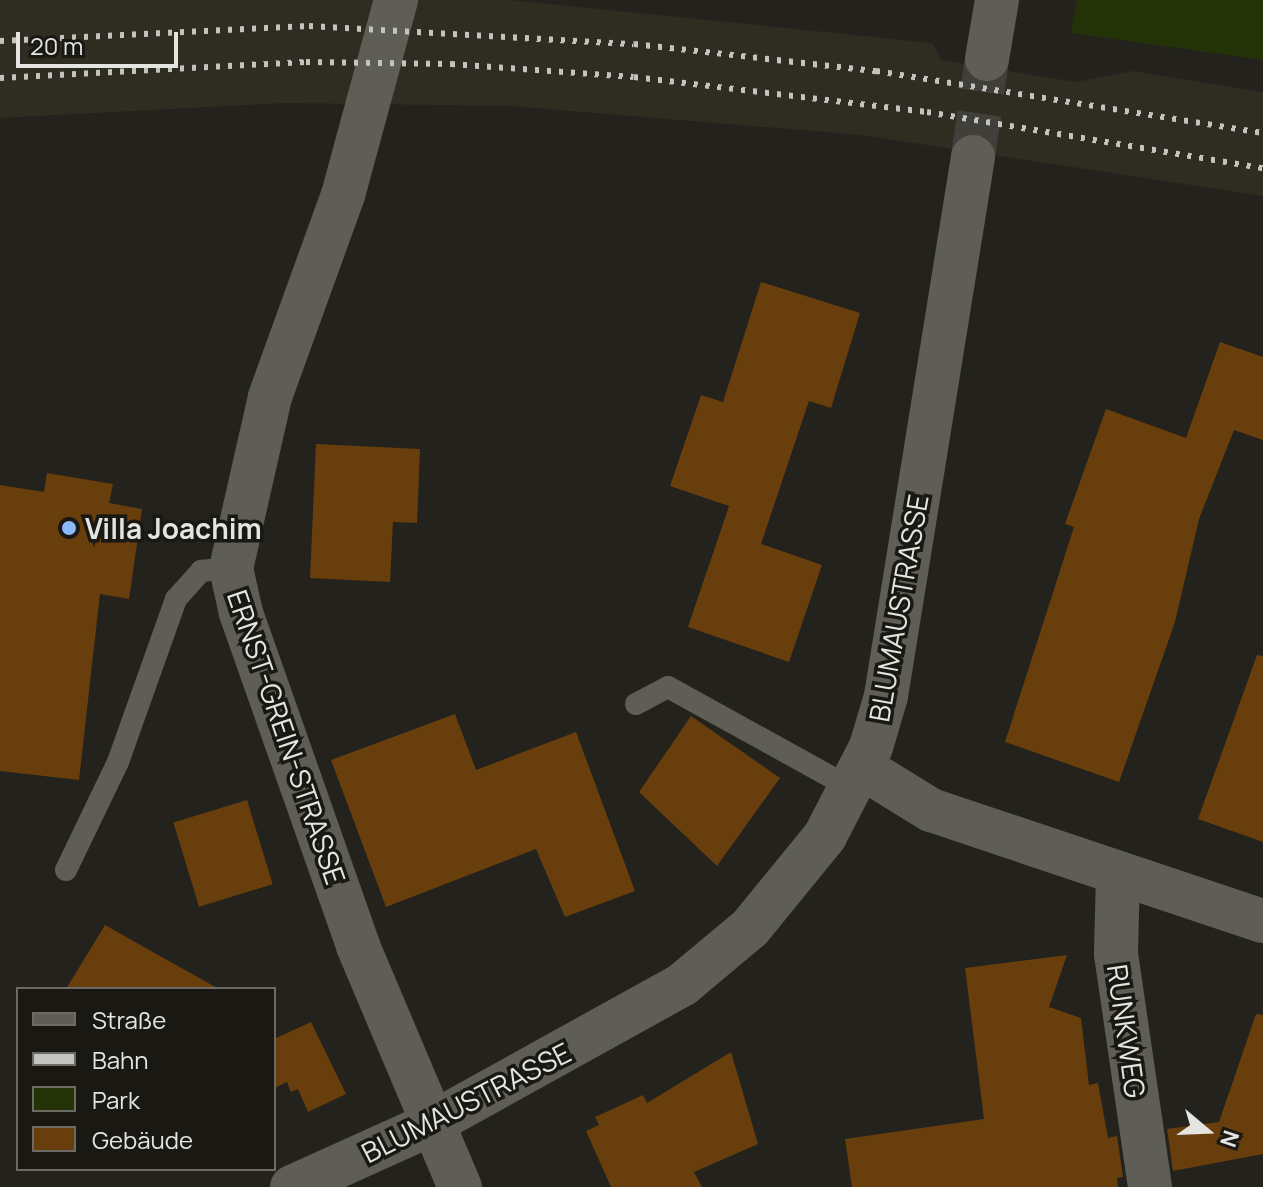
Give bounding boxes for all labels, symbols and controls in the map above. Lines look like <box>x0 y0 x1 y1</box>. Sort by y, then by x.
scale bar <box>20 16 182 66</box>
text: 20 m <box>30 29 83 62</box>
street label: BLUMAUSTRASSE <box>861 492 935 724</box>
place label: Villa Joachim <box>85 511 262 545</box>
marker: Villa Joachim <box>60 519 78 537</box>
street label: ERNST-GREIN-STRASSE <box>221 585 353 889</box>
street label: RUNKWEG <box>1101 962 1153 1100</box>
legend <box>16 987 276 1171</box>
text: Straße <box>92 1003 166 1036</box>
street label: BLUMAUSTRASSE <box>356 1035 576 1169</box>
text: Bahn <box>92 1043 149 1076</box>
text: Park <box>92 1083 140 1116</box>
north arrow <box>1167 1091 1247 1171</box>
text: Gebäude <box>92 1123 193 1156</box>
text: N <box>1213 1126 1246 1151</box>

